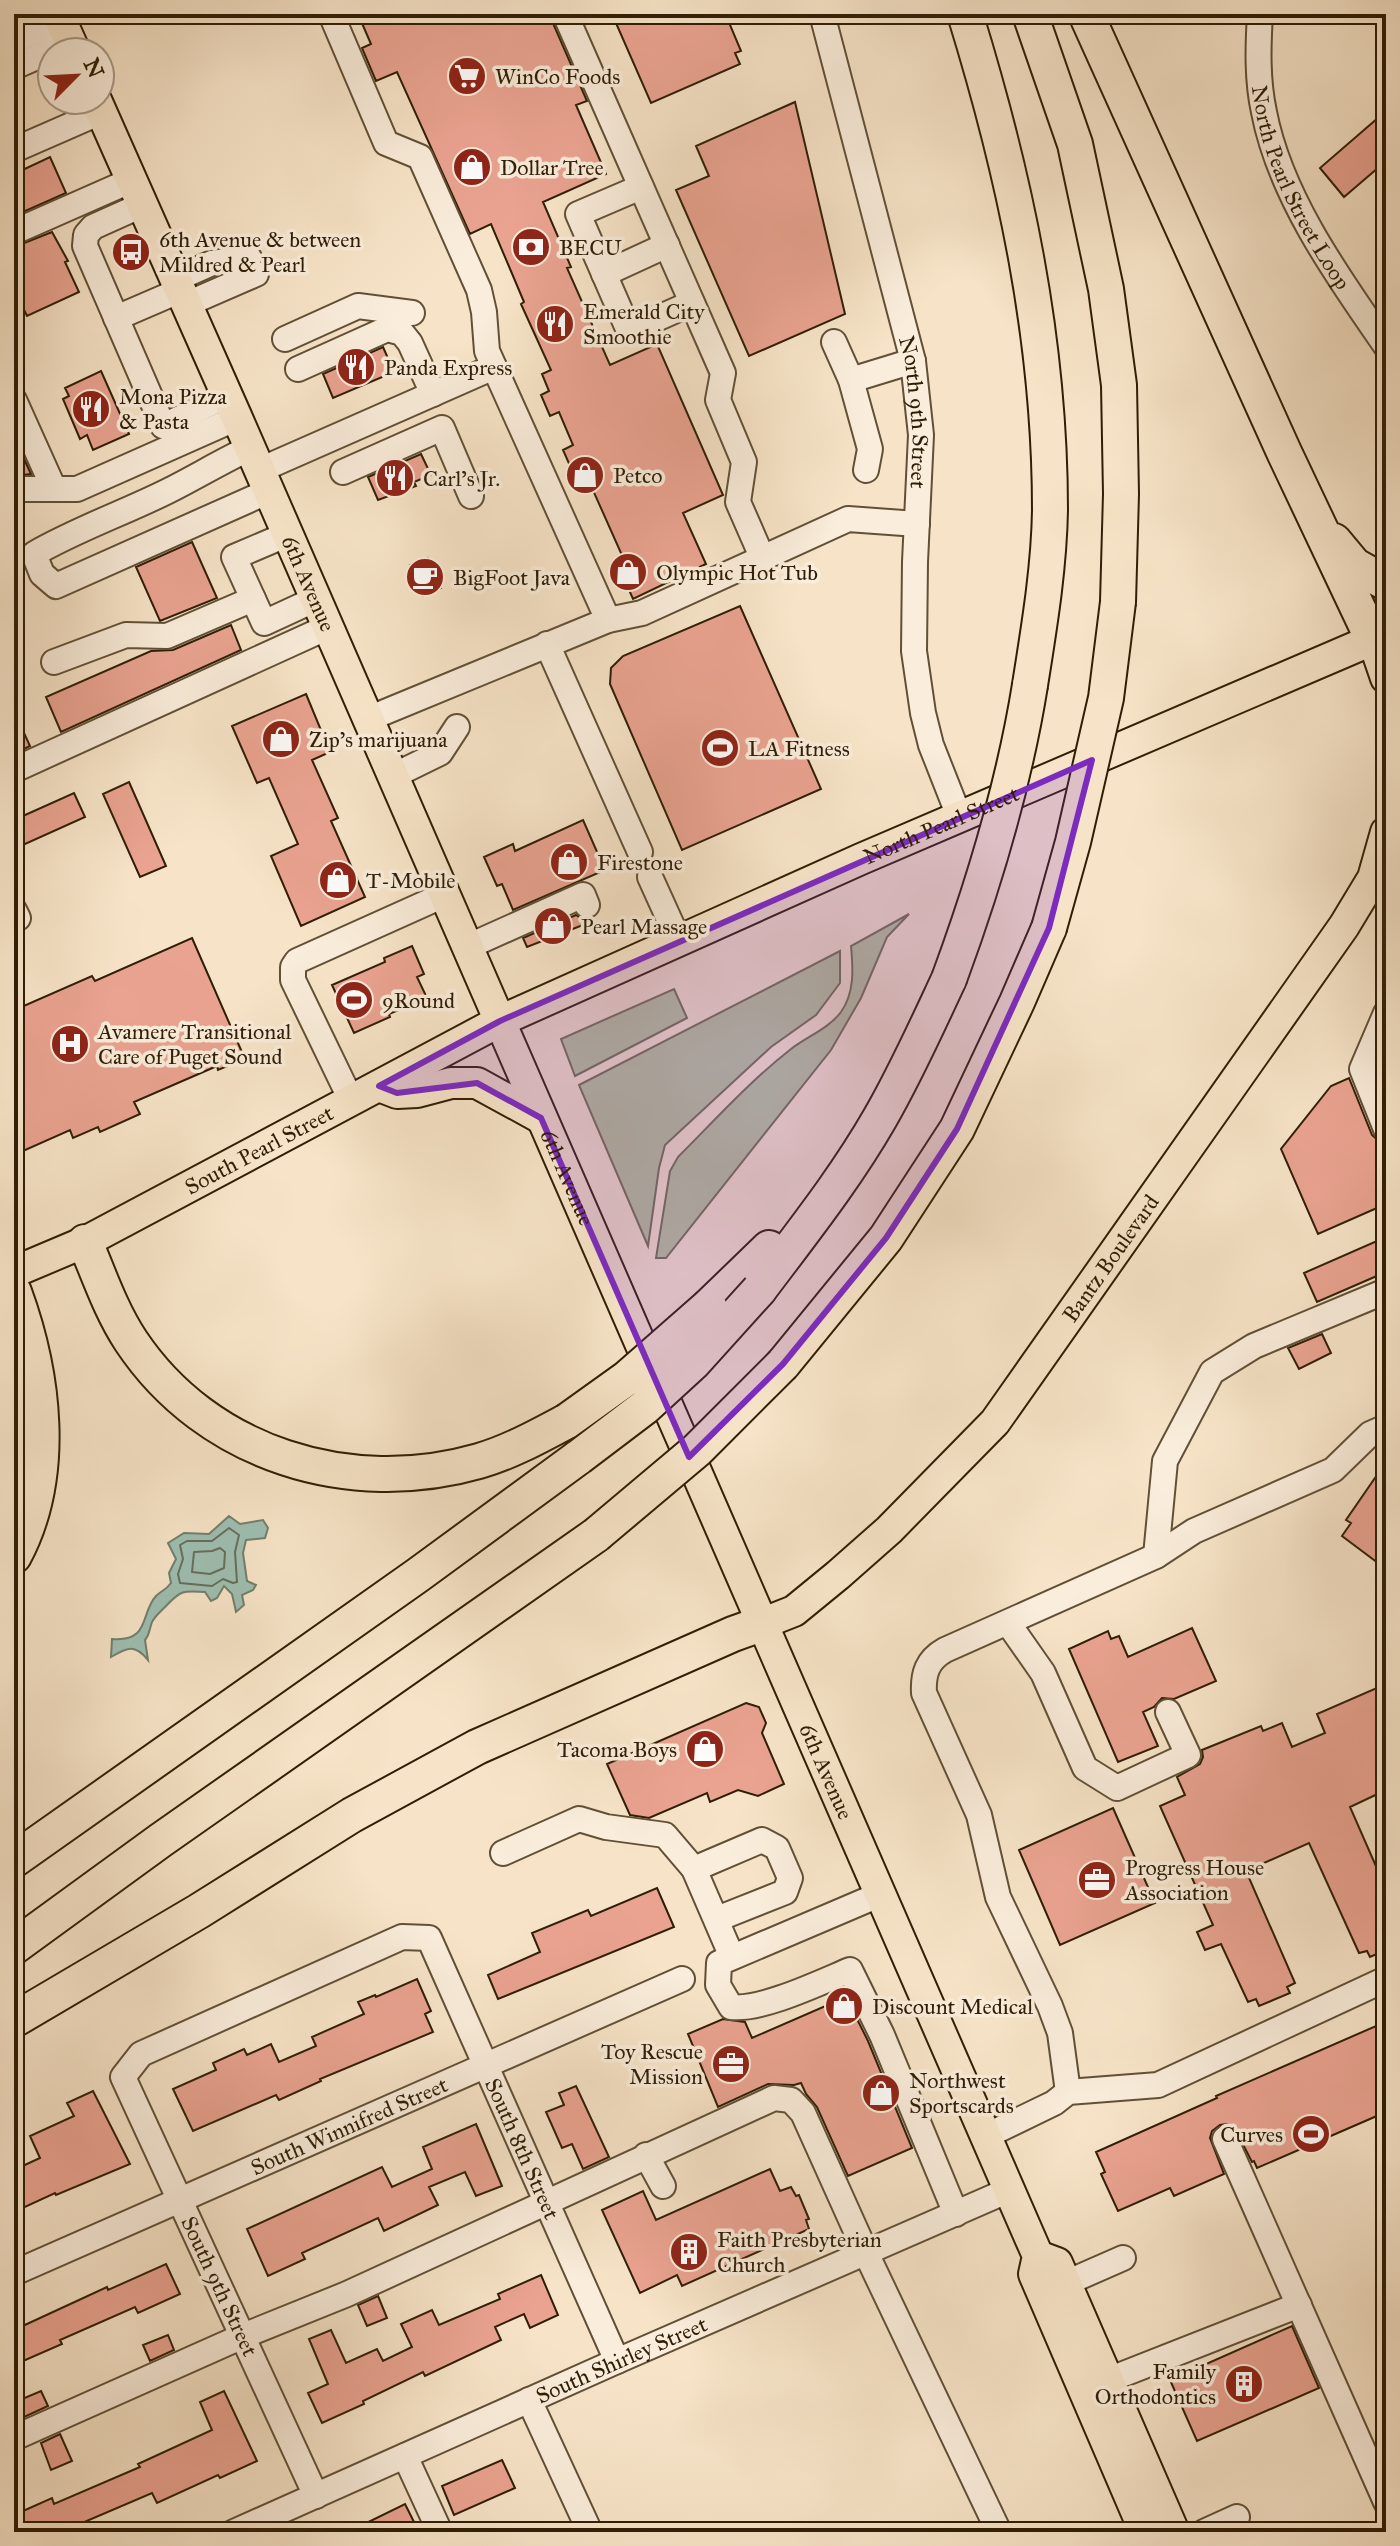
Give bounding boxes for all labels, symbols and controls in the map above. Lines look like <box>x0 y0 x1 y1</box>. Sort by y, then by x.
north arrow <box>36 36 116 116</box>
text: N <box>78 54 110 82</box>
supermarket icon: WinCo Foods <box>446 55 488 97</box>
place label: WinCo Foods <box>495 63 620 90</box>
street label: North Pearl Street Loop <box>1246 84 1356 295</box>
shop icon: Dollar Tree <box>451 146 493 188</box>
place label: Dollar Tree <box>500 154 604 181</box>
place label: 6th Avenue & between Mildred & Pearl <box>159 226 361 278</box>
bank icon: BECU <box>510 226 552 268</box>
bus stop icon: 6th Avenue & between Mildred & Pearl <box>110 231 152 273</box>
place label: BECU <box>559 234 622 261</box>
place label: Emerald City Smoothie <box>583 298 705 350</box>
restaurant icon: Emerald City Smoothie <box>534 303 576 345</box>
street label: North 9th Street <box>893 333 934 489</box>
restaurant icon: Panda Express <box>335 346 377 388</box>
place label: Panda Express <box>384 354 512 381</box>
place label: Mona Pizza & Pasta <box>119 383 228 435</box>
restaurant icon: Mona Pizza & Pasta <box>70 388 112 430</box>
shop icon: Petco <box>564 454 606 496</box>
restaurant icon: Carl's Jr. <box>374 457 416 499</box>
place label: Petco <box>613 462 663 489</box>
place label: Carl's Jr. <box>423 465 500 492</box>
street label: 6th Avenue <box>276 531 341 636</box>
shop icon: Olympic Hot Tub <box>607 551 649 593</box>
cafe icon: BigFoot Java <box>404 556 446 598</box>
place label: Olympic Hot Tub <box>656 559 818 586</box>
place label: BigFoot Java <box>453 564 571 591</box>
shop icon: Zip's marijuana <box>260 718 302 760</box>
place label: Zip's marijuana <box>309 726 448 753</box>
sports icon: LA Fitness <box>699 727 741 769</box>
place label: LA Fitness <box>748 735 850 762</box>
street label: North Pearl Street <box>859 780 1023 870</box>
shop icon: Firestone <box>548 841 590 883</box>
place label: Firestone <box>597 849 683 876</box>
shop icon: T-Mobile <box>317 859 359 901</box>
place label: T-Mobile <box>366 867 455 894</box>
shop icon: Pearl Massage <box>532 905 574 947</box>
place label: Pearl Massage <box>581 913 707 940</box>
sports icon: 9Round <box>333 979 375 1021</box>
place label: 9Round <box>382 987 455 1014</box>
place label: Avamere Transitional Care of Puget Sound <box>97 1018 291 1070</box>
hospital icon: Avamere Transitional Care of Puget Sound <box>49 1023 91 1065</box>
street label: South Pearl Street <box>180 1099 338 1200</box>
street label: 6th Avenue <box>535 1125 600 1230</box>
street label: Bantz Boulevard <box>1057 1189 1165 1328</box>
street label: 6th Avenue <box>793 1719 859 1824</box>
shop icon: Tacoma Boys <box>684 1728 726 1770</box>
place label: Tacoma Boys <box>557 1736 677 1763</box>
place label: Progress House Association <box>1124 1854 1264 1906</box>
office icon: Progress House Association <box>1076 1859 1118 1901</box>
shop icon: Discount Medical <box>823 1985 865 2027</box>
place label: Discount Medical <box>872 1993 1033 2020</box>
place label: Toy Rescue Mission <box>601 2038 703 2090</box>
office icon: Toy Rescue Mission <box>710 2043 752 2085</box>
place label: Northwest Sportscards <box>909 2067 1014 2119</box>
street label: South Winnifred Street <box>247 2071 452 2181</box>
shop icon: Northwest Sportscards <box>860 2072 902 2114</box>
street label: South 8th Street <box>479 2074 565 2224</box>
sports icon: Curves <box>1290 2113 1332 2155</box>
place label: Curves <box>1220 2121 1283 2148</box>
street label: South 9th Street <box>175 2212 264 2361</box>
place label: Faith Presbyterian Church <box>717 2226 882 2278</box>
building icon: Faith Presbyterian Church <box>668 2231 710 2273</box>
street label: South Shirley Street <box>532 2310 711 2409</box>
place label: Family Orthodontics <box>1095 2358 1217 2410</box>
building icon: Family Orthodontics <box>1223 2363 1265 2405</box>

